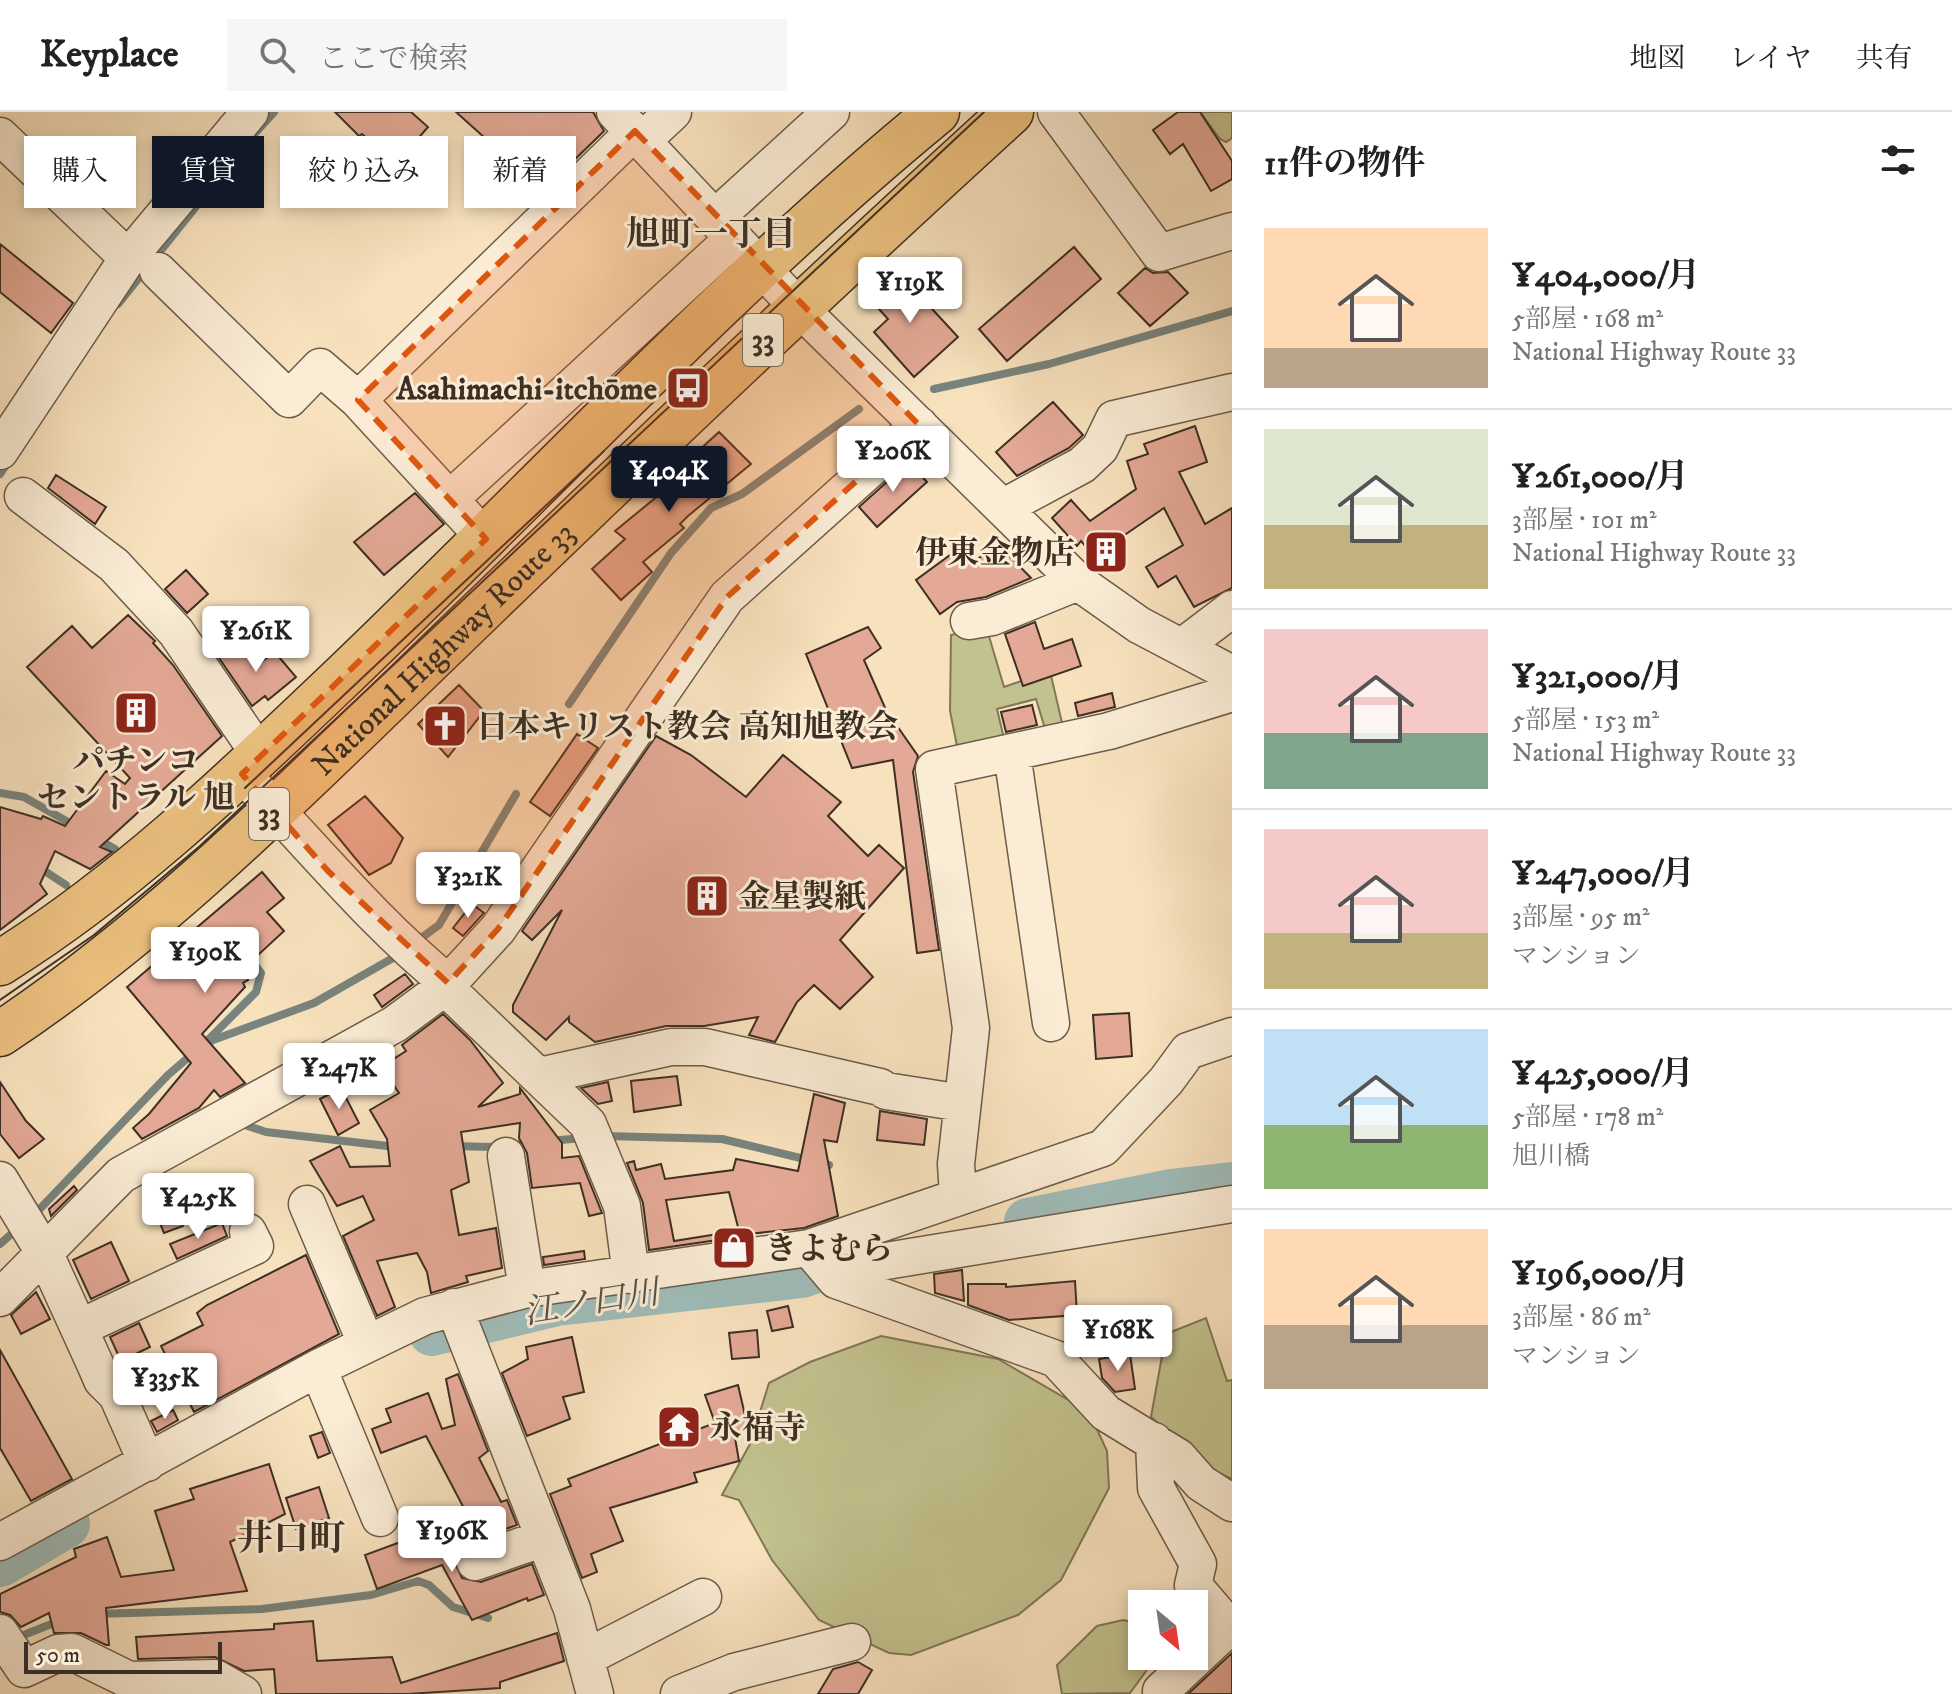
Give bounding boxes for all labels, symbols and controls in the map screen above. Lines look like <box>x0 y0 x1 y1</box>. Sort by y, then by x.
search box <box>227 19 787 91</box>
text: Keyplace <box>40 31 179 79</box>
icon: search <box>255 33 299 77</box>
text: ここで検索 <box>319 41 469 78</box>
text: 地図 <box>1629 41 1685 76</box>
text: レイヤ <box>1729 41 1812 76</box>
text: 共有 <box>1856 41 1912 76</box>
chip: 購入 <box>24 136 136 208</box>
chip: 賃貸 <box>152 136 264 208</box>
chip: 絞り込み <box>280 136 448 208</box>
chip: 新着 <box>464 136 576 208</box>
icon: filters <box>1876 138 1920 182</box>
text: 11件の物件 <box>1264 143 1425 185</box>
district label: 旭町一丁目 <box>626 214 796 256</box>
text: ¥404,000/月 <box>1512 255 1700 297</box>
pin: ¥119K <box>854 257 966 325</box>
icon: home <box>1328 260 1424 356</box>
text: ¥119K <box>876 266 944 299</box>
text: 5部屋 · 168 m² <box>1512 303 1663 336</box>
road number: 33 <box>743 314 783 366</box>
text: National Highway Route 33 <box>1512 336 1796 369</box>
bus stop icon: Asahimachi-itchōme <box>664 364 712 412</box>
place label: Asahimachi-itchōme <box>395 370 657 410</box>
pin: ¥206K <box>837 426 949 494</box>
text: ¥206K <box>855 435 931 468</box>
pin: ¥404K <box>613 446 725 514</box>
text: ¥404K <box>629 455 709 488</box>
text: ¥261,000/月 <box>1512 456 1689 498</box>
icon: home <box>1328 461 1424 557</box>
text: 3部屋 · 101 m² <box>1512 504 1657 537</box>
street label: National Highway Route 33 <box>304 514 584 785</box>
building icon: 伊東金物店 <box>1082 528 1130 576</box>
place label: 伊東金物店 <box>915 534 1075 574</box>
text: National Highway Route 33 <box>1512 537 1796 570</box>
pin: ¥261K <box>200 606 312 674</box>
text: ¥261K <box>220 615 292 648</box>
text: ¥321,000/月 <box>1512 656 1684 698</box>
icon: home <box>1328 661 1424 757</box>
building icon: パチンコ セントラル 旭 <box>112 689 160 737</box>
church icon: 日本キリスト教会 高知旭教会 <box>421 702 469 750</box>
text: 5部屋 · 153 m² <box>1512 704 1659 737</box>
place label: 日本キリスト教会 高知旭教会 <box>476 708 898 748</box>
text: National Highway Route 33 <box>1512 737 1796 770</box>
place label: パチンコ セントラル 旭 <box>37 742 235 819</box>
road number: 33 <box>249 788 289 840</box>
pin: ¥321K <box>412 852 524 920</box>
text: ¥247,000/月 <box>1512 853 1695 895</box>
text: ¥321K <box>434 861 502 894</box>
icon: home <box>1328 861 1424 957</box>
building icon: 金星製紙 <box>683 872 731 920</box>
place label: 金星製紙 <box>738 878 866 918</box>
text: 3部屋 · 95 m² <box>1512 901 1650 934</box>
pin: ¥190K <box>149 927 261 995</box>
text: ¥190K <box>169 936 241 969</box>
text: マンション <box>1512 940 1641 973</box>
pin: ¥247K <box>283 1043 395 1111</box>
text: ¥247K <box>301 1052 377 1085</box>
text: ¥425,000/月 <box>1512 1053 1694 1095</box>
icon: home <box>1328 1061 1424 1157</box>
text: 5部屋 · 178 m² <box>1512 1101 1663 1134</box>
text: 旭川橋 <box>1512 1140 1590 1173</box>
pin: ¥425K <box>142 1173 254 1241</box>
text: ¥425K <box>160 1182 236 1215</box>
shop icon: きよむら <box>710 1224 758 1272</box>
place label: きよむら <box>765 1230 893 1270</box>
text: ¥196,000/月 <box>1512 1253 1689 1295</box>
icon: home <box>1328 1261 1424 1357</box>
water label: 江ノ口川 <box>521 1271 666 1334</box>
text: 3部屋 · 86 m² <box>1512 1301 1650 1334</box>
pin: ¥168K <box>1062 1305 1174 1373</box>
text: ¥168K <box>1082 1314 1154 1347</box>
text: マンション <box>1512 1340 1641 1373</box>
pin: ¥335K <box>109 1353 221 1421</box>
text: ¥335K <box>131 1362 199 1395</box>
temple icon: 永福寺 <box>655 1403 703 1451</box>
place label: 永福寺 <box>710 1409 806 1449</box>
pin: ¥196K <box>396 1506 508 1574</box>
text: ¥196K <box>416 1515 488 1548</box>
district label: 井口町 <box>237 1517 345 1562</box>
north arrow <box>1128 1590 1208 1670</box>
map controls <box>1128 1590 1208 1670</box>
scale bar <box>24 1638 222 1674</box>
text: 50 m <box>36 1642 80 1669</box>

